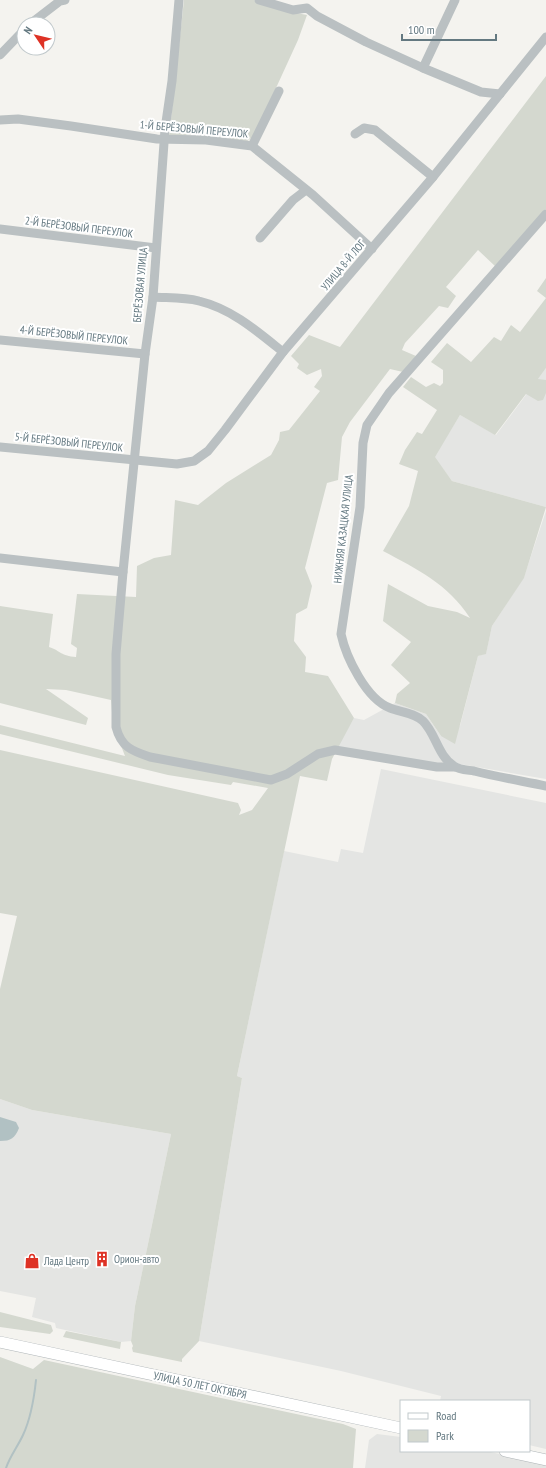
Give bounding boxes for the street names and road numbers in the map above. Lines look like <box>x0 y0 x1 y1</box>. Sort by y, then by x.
street label: 1-Й БЕРЁЗОВЫЙ ПЕРЕУЛОК <box>139 117 249 141</box>
street label: 2-Й БЕРЁЗОВЫЙ ПЕРЕУЛОК <box>24 213 134 241</box>
street label: УЛИЦА 8-Й ЛОГ <box>318 236 369 293</box>
street label: БЕРЁЗОВАЯ УЛИЦА <box>130 246 150 323</box>
street label: 4-Й БЕРЁЗОВЫЙ ПЕРЕУЛОК <box>19 322 129 348</box>
street label: 5-Й БЕРЁЗОВЫЙ ПЕРЕУЛОК <box>14 429 124 455</box>
street label: НИЖНЯЯ КАЗАЦКАЯ УЛИЦА <box>330 473 356 584</box>
street label: УЛИЦА 50 ЛЕТ ОКТЯБРЯ <box>152 1368 248 1402</box>

